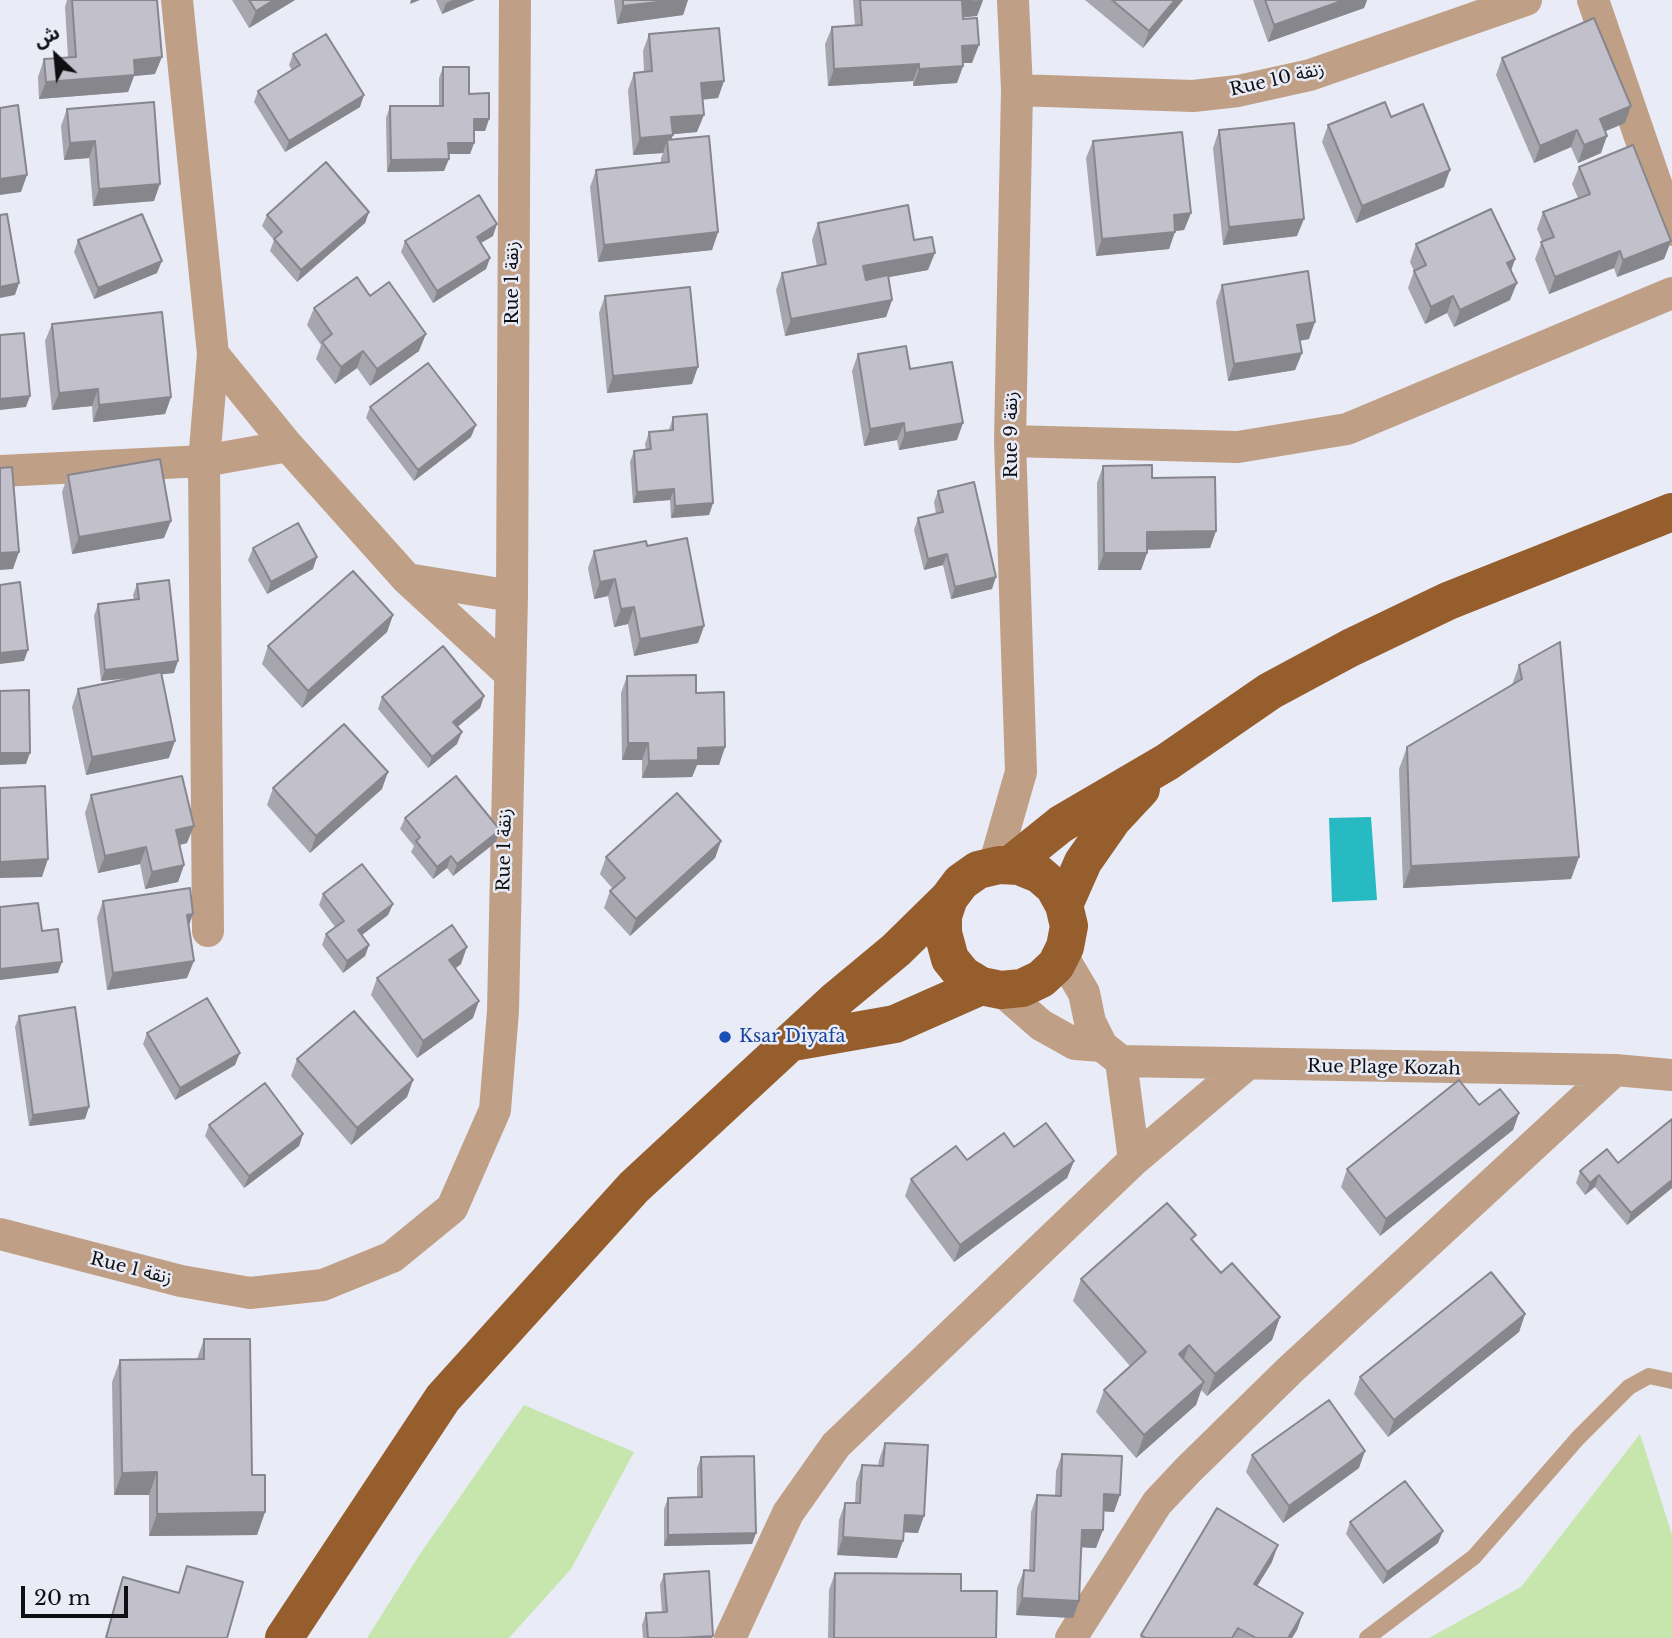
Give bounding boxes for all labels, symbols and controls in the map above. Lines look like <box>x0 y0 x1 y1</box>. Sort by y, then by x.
north arrow <box>21 21 91 91</box>
text: ش <box>30 21 63 53</box>
street label: Rue 10 زنقة <box>1228 59 1326 101</box>
street label: Rue 1 زنقة <box>502 241 524 325</box>
street label: Rue 9 زنقة <box>1001 391 1023 479</box>
street label: Rue 1 زنقة <box>493 808 517 892</box>
place label: Ksar Diyafa <box>739 1026 846 1048</box>
marker: Ksar Diyafa <box>717 1029 733 1045</box>
street label: Rue Plage Kozah <box>1307 1056 1461 1080</box>
street label: Rue 1 زنقة <box>88 1248 174 1290</box>
scale bar <box>24 1572 131 1616</box>
text: 20 m <box>34 1585 91 1611</box>

